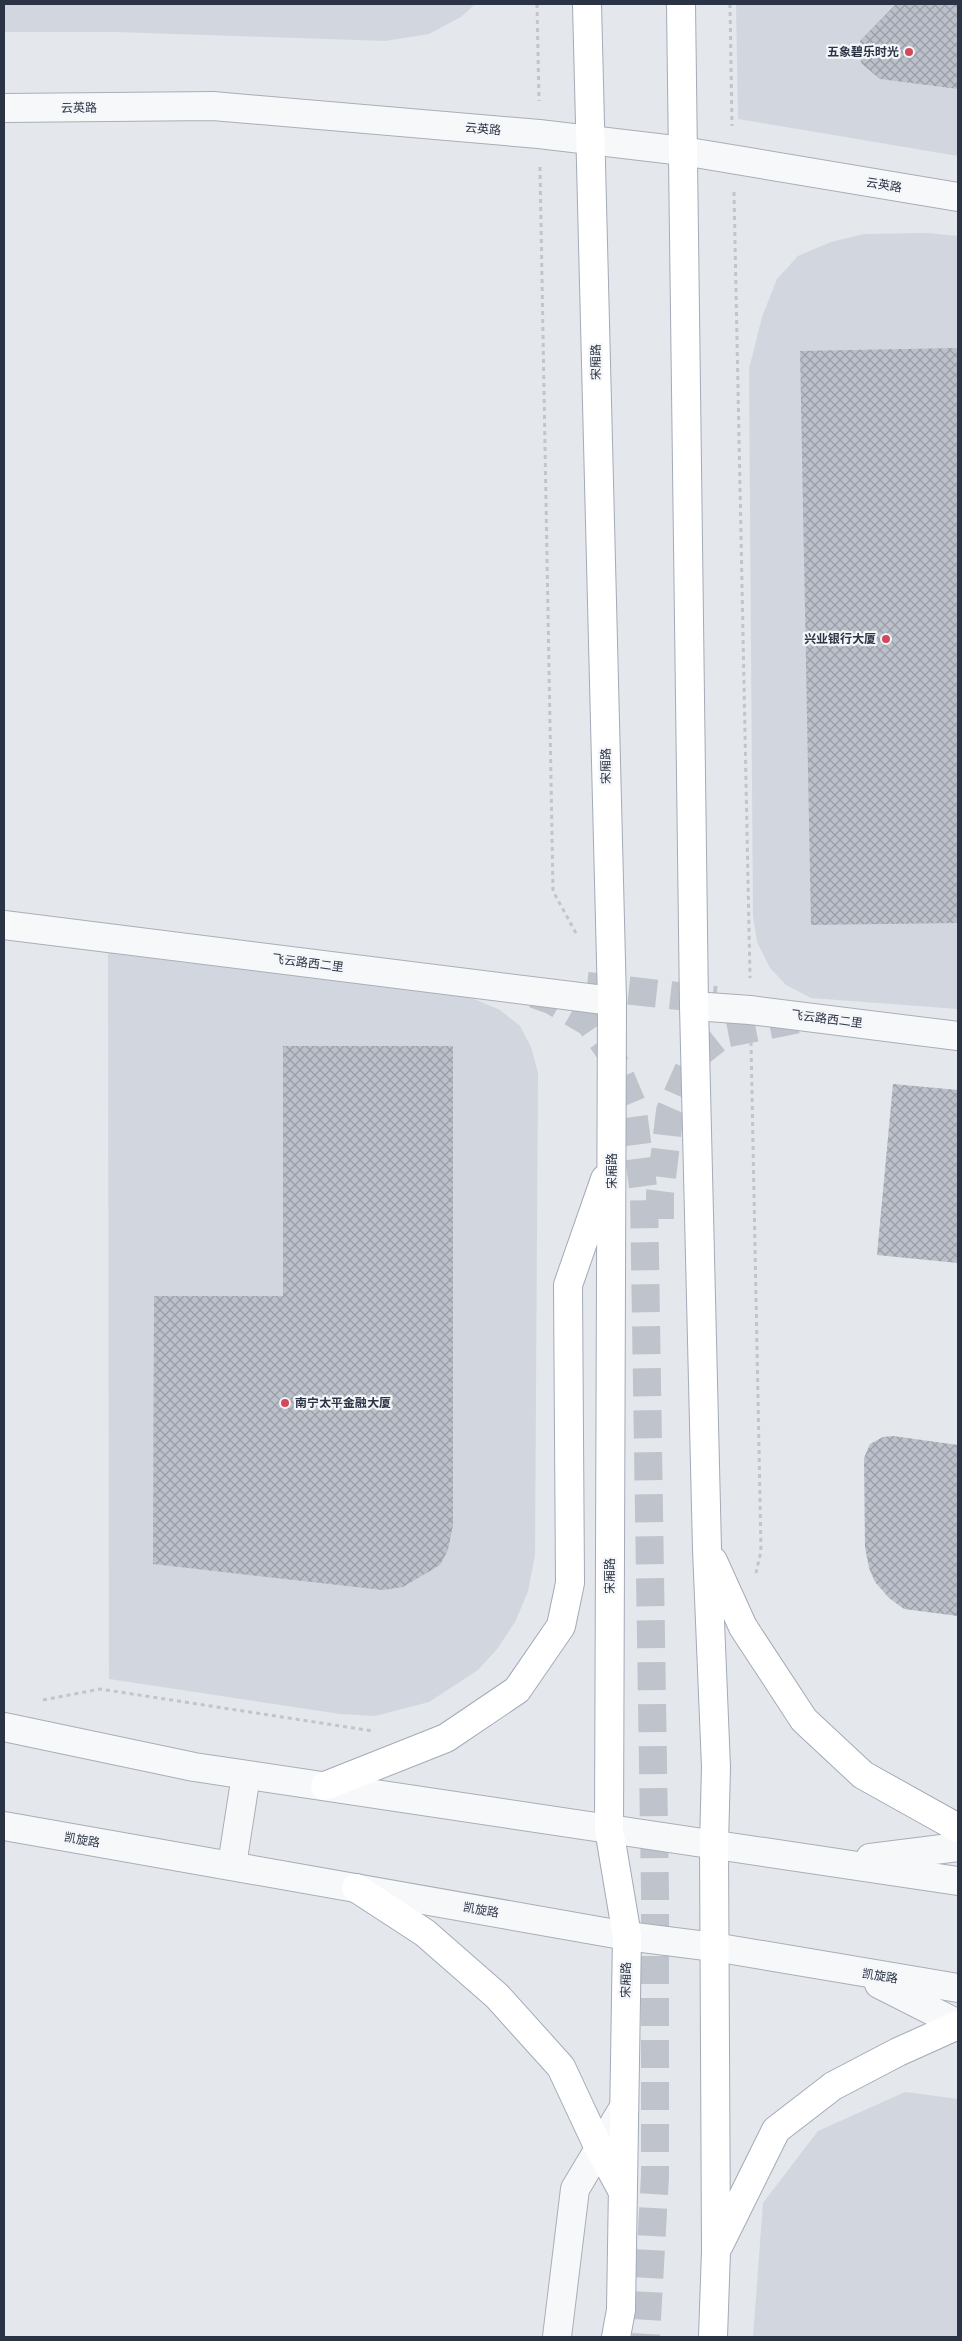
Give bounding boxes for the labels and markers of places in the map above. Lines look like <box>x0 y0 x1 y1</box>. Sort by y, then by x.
place label: 五象碧乐时光 <box>827 45 899 59</box>
marker: 五象碧乐时光 <box>903 46 915 58</box>
place label: 兴业银行大厦 <box>804 632 876 646</box>
marker: 兴业银行大厦 <box>880 633 892 645</box>
place label: 南宁太平金融大厦 <box>295 1396 391 1410</box>
marker: 南宁太平金融大厦 <box>279 1397 291 1409</box>

